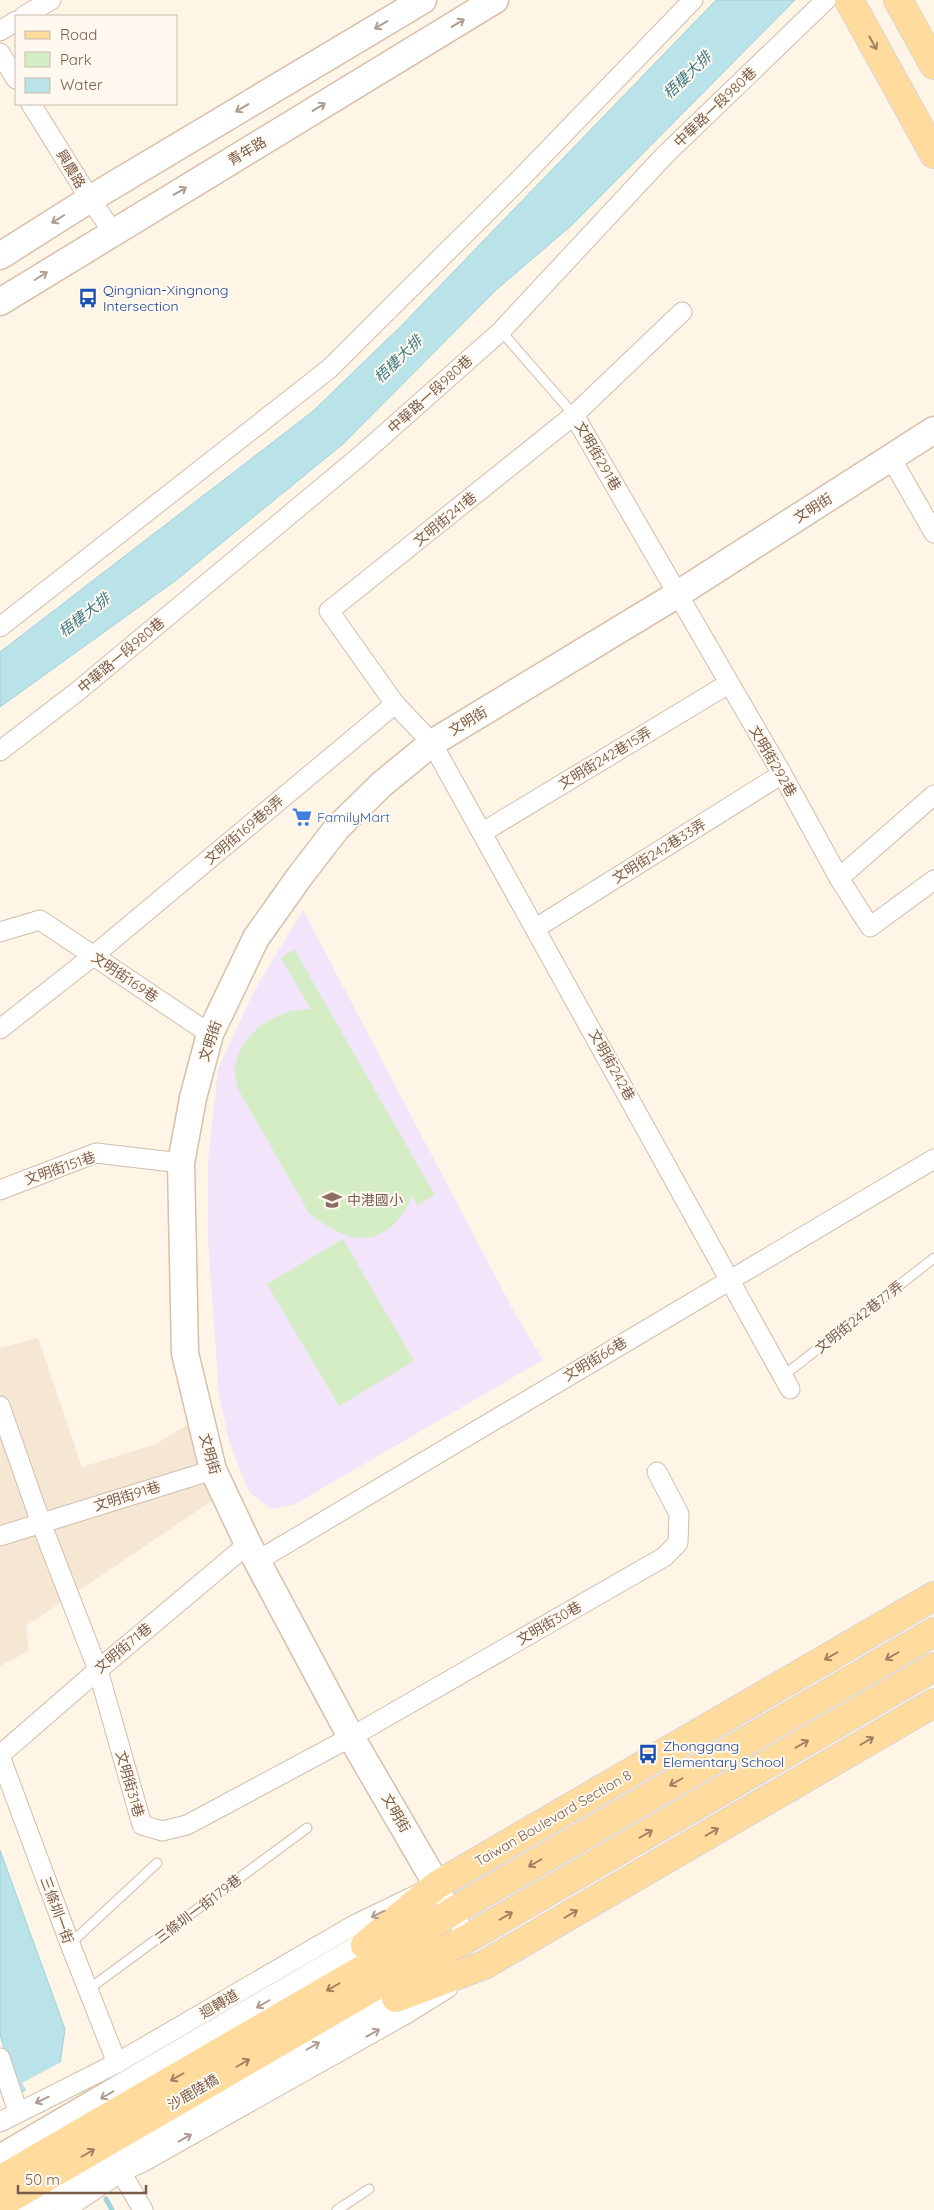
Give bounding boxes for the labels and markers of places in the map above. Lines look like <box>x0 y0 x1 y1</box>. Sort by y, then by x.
place label: Qingnian-Xingnong Intersection <box>103 281 228 315</box>
bus stop icon: Qingnian-Xingnong Intersection <box>77 287 99 309</box>
supermarket icon: FamilyMart <box>291 806 313 828</box>
place label: FamilyMart <box>317 808 390 826</box>
school or university icon: 中港國小 <box>321 1189 343 1211</box>
place label: 中港國小 <box>347 1191 403 1209</box>
place label: Zhonggang Elementary School <box>663 1737 784 1771</box>
bus stop icon: Zhonggang Elementary School <box>637 1743 659 1765</box>

